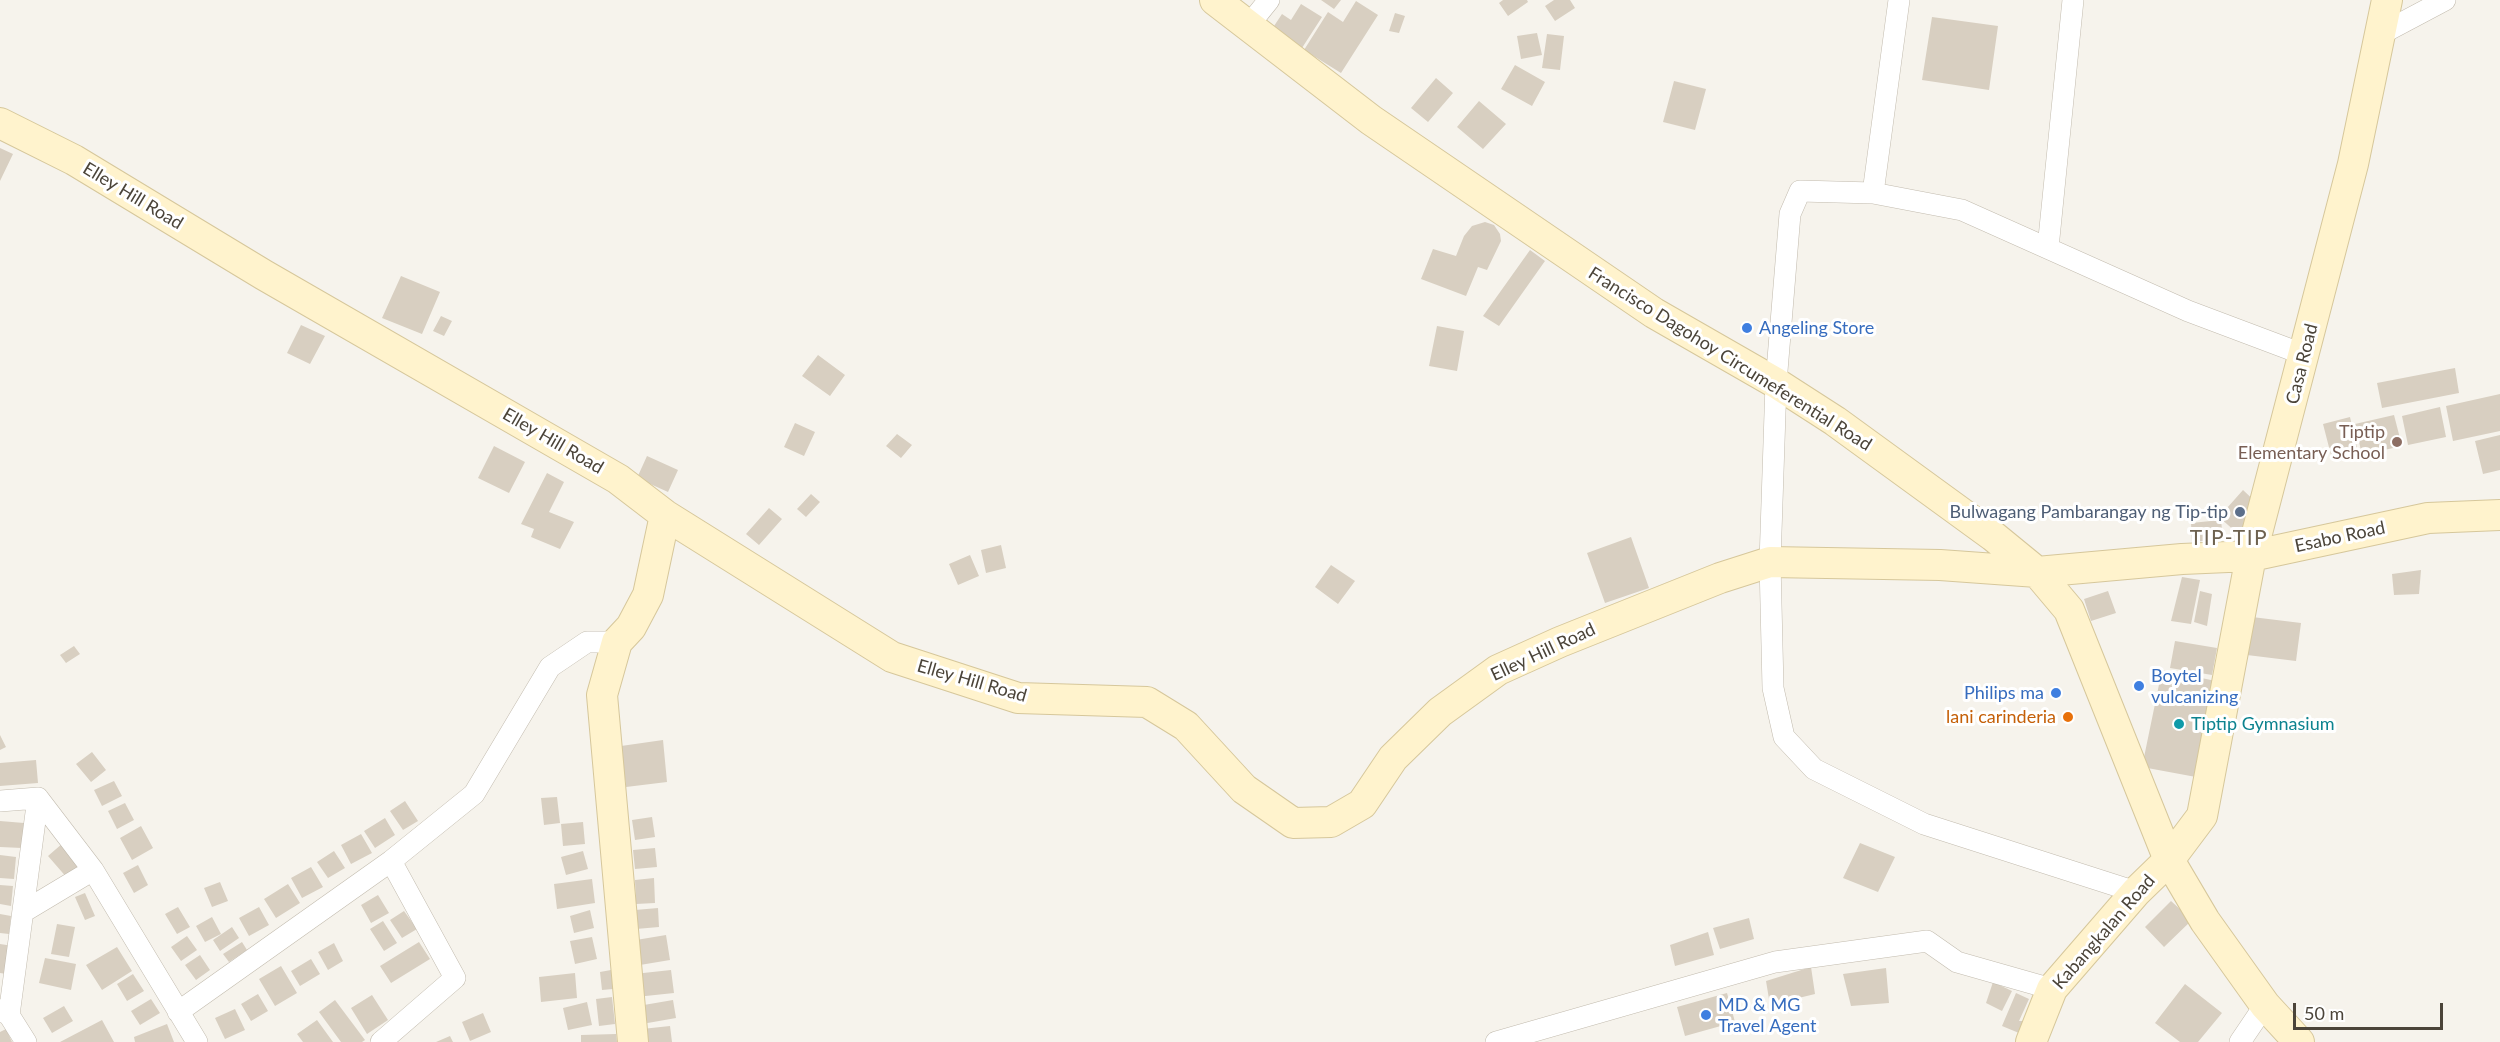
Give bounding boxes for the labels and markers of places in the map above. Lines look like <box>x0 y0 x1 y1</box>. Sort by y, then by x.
place label: Angeling Store <box>1759 317 1874 339</box>
marker: Angeling Store <box>1740 321 1754 335</box>
place label: Tiptip Elementary School <box>2238 421 2385 464</box>
marker: Tiptip Elementary School <box>2390 435 2404 449</box>
place label: Bulwagang Pambarangay ng Tip-tip <box>1949 501 2228 523</box>
marker: Bulwagang Pambarangay ng Tip-tip <box>2233 505 2247 519</box>
place label: Boytel vulcanizing <box>2151 665 2238 708</box>
marker: Boytel vulcanizing <box>2132 679 2146 693</box>
place label: Philips ma <box>1964 682 2044 704</box>
marker: Philips ma <box>2049 686 2063 700</box>
place label: lani carinderia <box>1946 706 2056 728</box>
marker: lani carinderia <box>2061 710 2075 724</box>
place label: Tiptip Gymnasium <box>2191 713 2334 735</box>
marker: Tiptip Gymnasium <box>2172 717 2186 731</box>
place label: MD & MG Travel Agent <box>1718 994 1816 1036</box>
marker: MD & MG Travel Agent <box>1699 1008 1713 1022</box>

